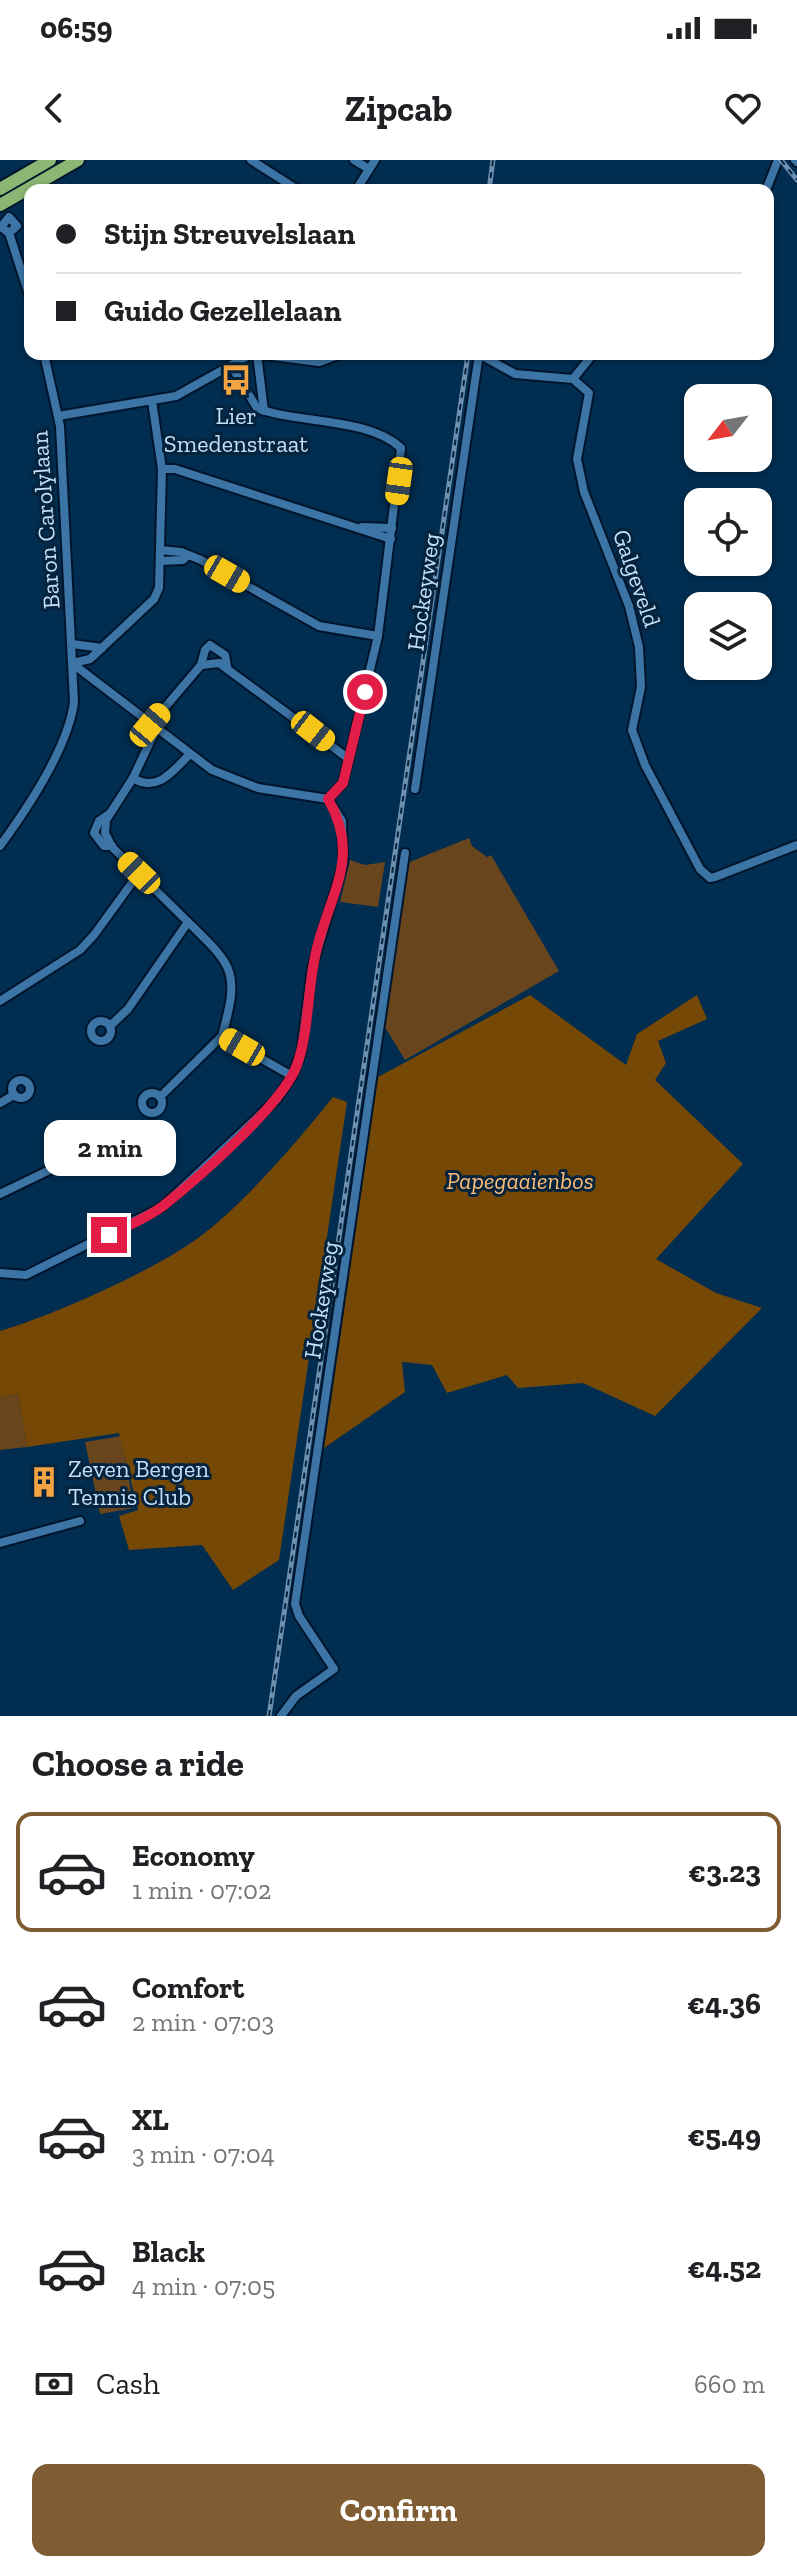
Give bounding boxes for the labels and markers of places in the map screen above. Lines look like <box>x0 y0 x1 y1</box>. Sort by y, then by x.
bus stop icon: Lier Smedenstraat <box>219 363 253 397</box>
place label: Lier Smedenstraat <box>164 401 308 458</box>
place label: Zeven Bergen Tennis Club <box>68 1454 209 1511</box>
building icon: Zeven Bergen Tennis Club <box>27 1465 61 1499</box>

